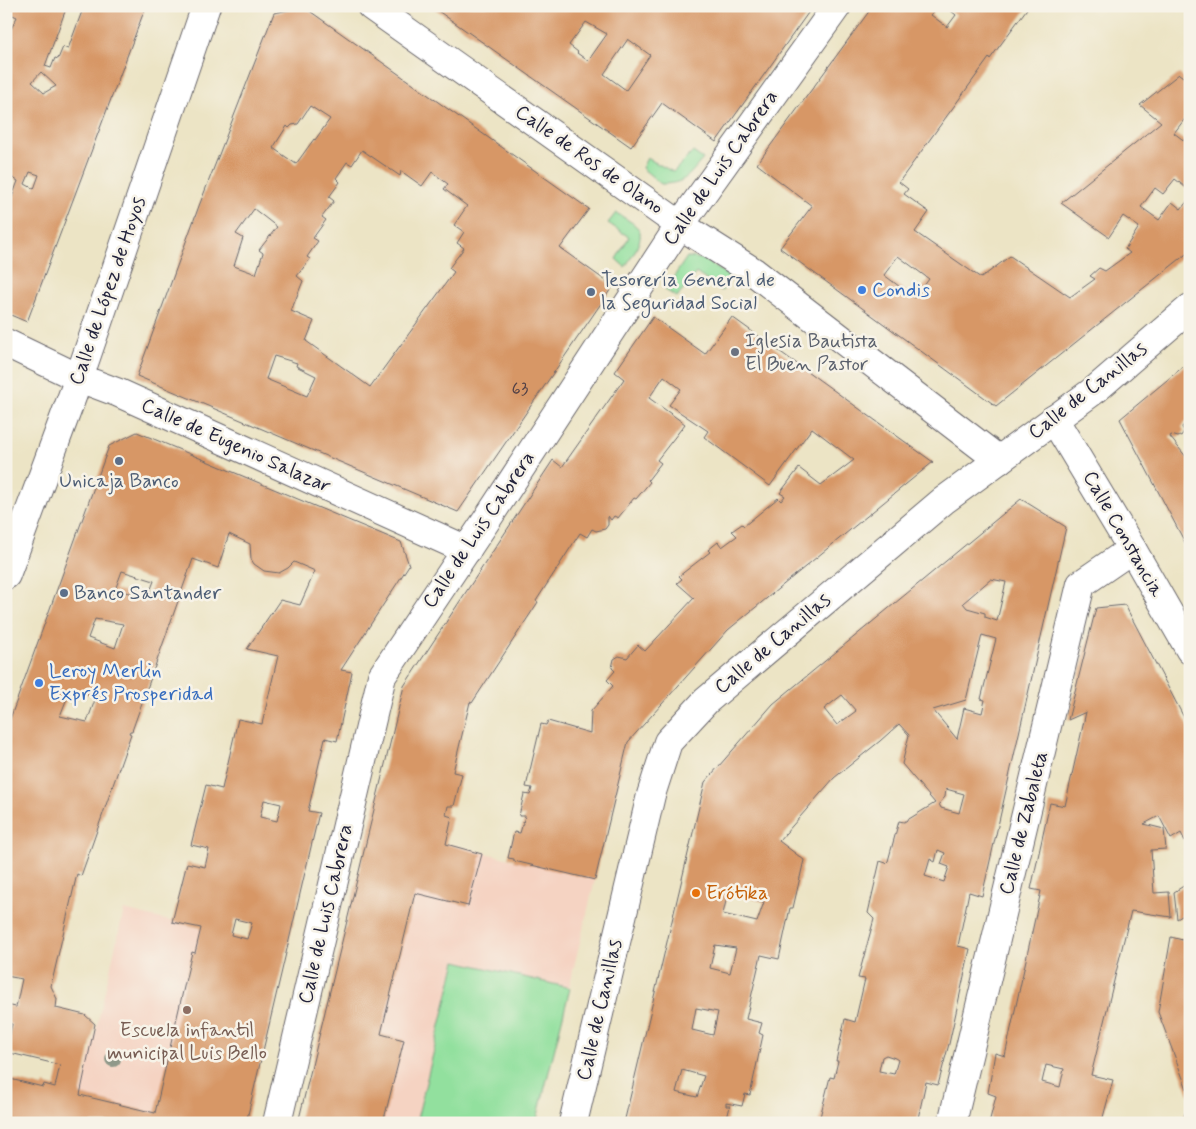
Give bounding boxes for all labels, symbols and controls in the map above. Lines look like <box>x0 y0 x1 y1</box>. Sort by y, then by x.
street label: Calle de Luis Cabrera <box>657 85 785 251</box>
street label: Calle de Ros de Olano <box>509 99 669 221</box>
street label: Calle de López de Hoyos <box>63 193 153 389</box>
place label: Tesorería General de la Seguridad Social <box>601 267 775 318</box>
place label: Condis <box>872 277 930 304</box>
marker: Condis <box>856 284 868 296</box>
marker: Tesorería General de la Seguridad Social <box>585 286 597 298</box>
place label: Iglesia Bautista El Buen Pastor <box>745 328 878 378</box>
street label: Calle de Canillas <box>1023 336 1153 446</box>
marker: Iglesia Bautista El Buen Pastor <box>729 346 741 358</box>
house number: 63 <box>512 377 529 401</box>
street label: Calle de Eugenio Salazar <box>137 392 335 500</box>
street label: Calle de Luis Cabrera <box>416 446 542 614</box>
marker: Unicaja Banco <box>113 455 125 467</box>
street label: Calle Constancia <box>1076 466 1170 603</box>
place label: Unicaja Banco <box>59 468 179 495</box>
place label: Banco Santander <box>74 580 222 607</box>
marker: Banco Santander <box>58 587 70 599</box>
street label: Calle de Canillas <box>709 587 837 701</box>
place label: Leroy Merlin Exprés Prosperidad <box>49 658 213 708</box>
marker: Leroy Merlin Exprés Prosperidad <box>33 677 45 689</box>
street label: Calle de Zabaleta <box>993 748 1055 898</box>
street label: Calle de Luis Cabrera <box>292 821 360 1007</box>
place label: Erótika <box>706 880 768 907</box>
marker: Erótika <box>690 887 702 899</box>
street label: Calle de Canillas <box>571 936 629 1083</box>
marker: Escuela infantil municipal Luis Bello <box>181 1004 193 1016</box>
place label: Escuela infantil municipal Luis Bello <box>107 1017 267 1067</box>

